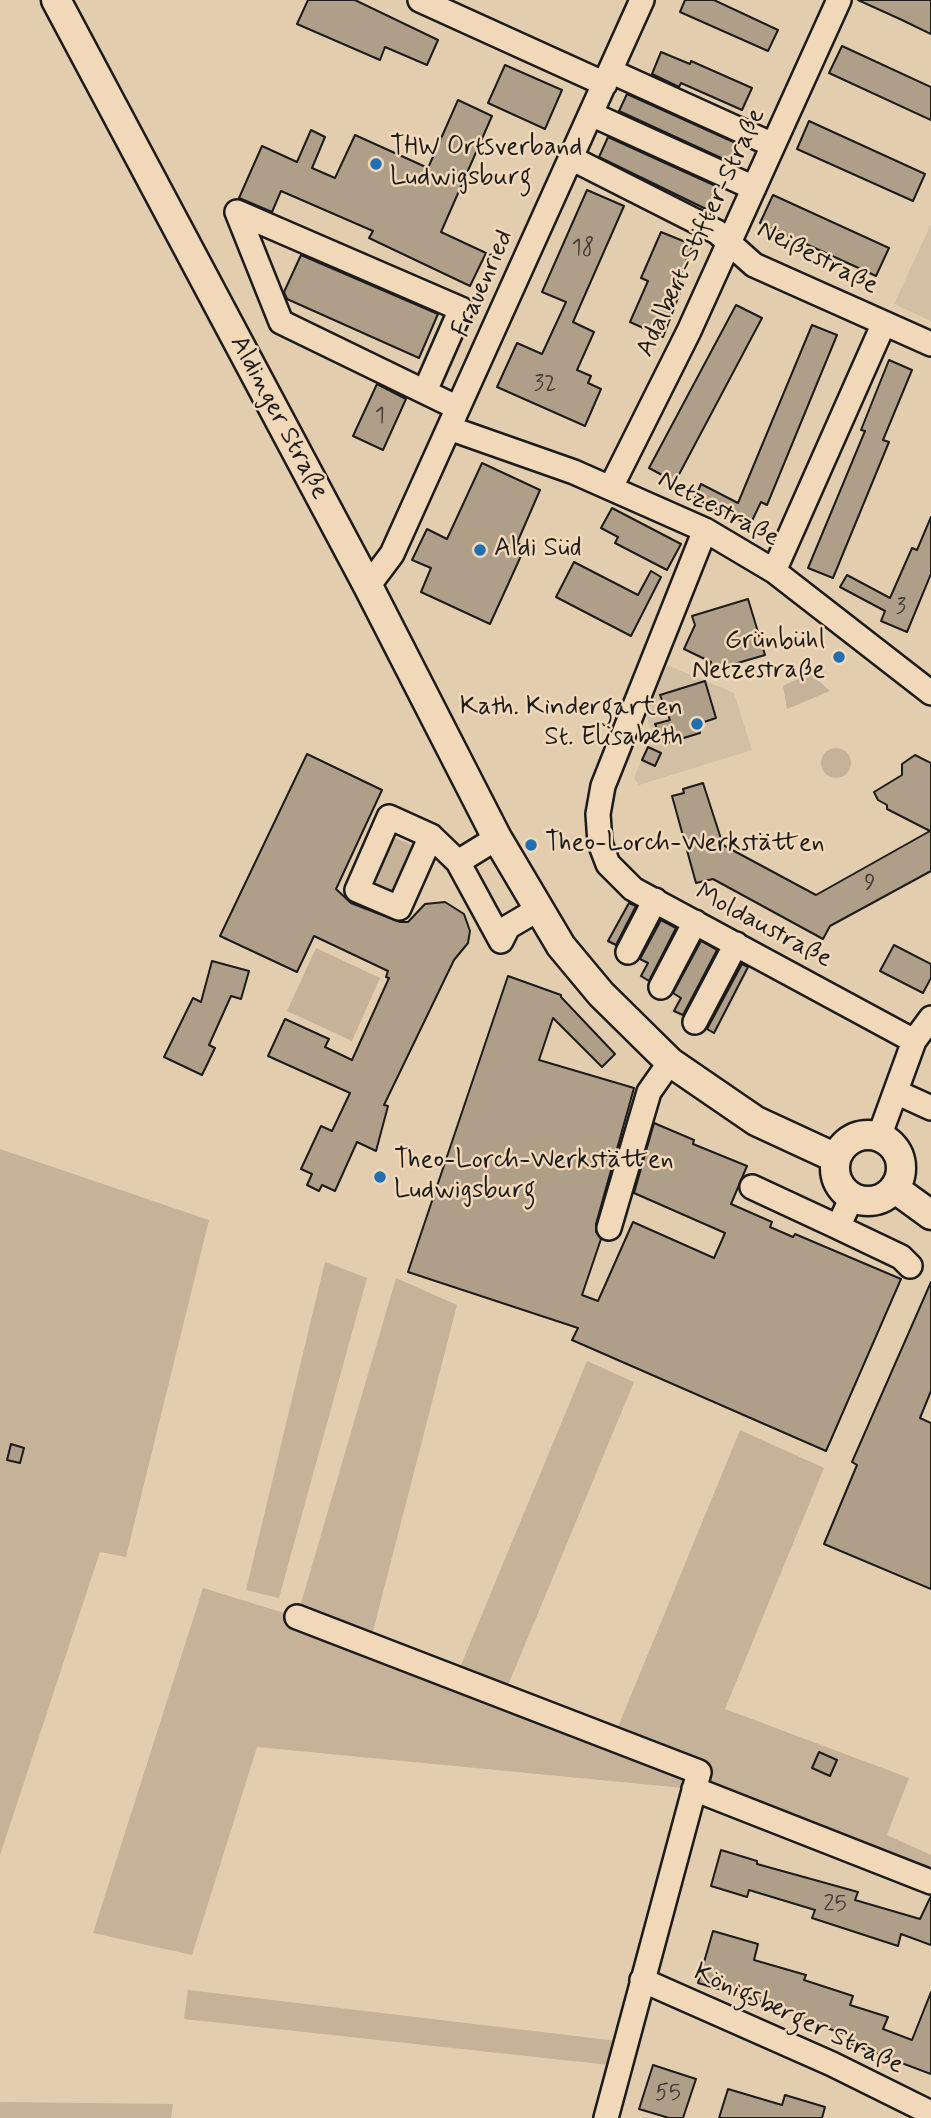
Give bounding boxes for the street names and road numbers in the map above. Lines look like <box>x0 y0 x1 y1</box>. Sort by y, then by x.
street label: Adalbert-Stifter-Straße <box>631 104 773 362</box>
street label: Neißestraße <box>751 215 883 303</box>
street label: Frauenried <box>447 225 521 343</box>
street label: Aldinger Straße <box>222 331 334 505</box>
street label: Netzestraße <box>652 465 784 555</box>
street label: Moldaustraße <box>689 878 837 976</box>
street label: Königsberger Straße <box>688 1958 908 2082</box>

